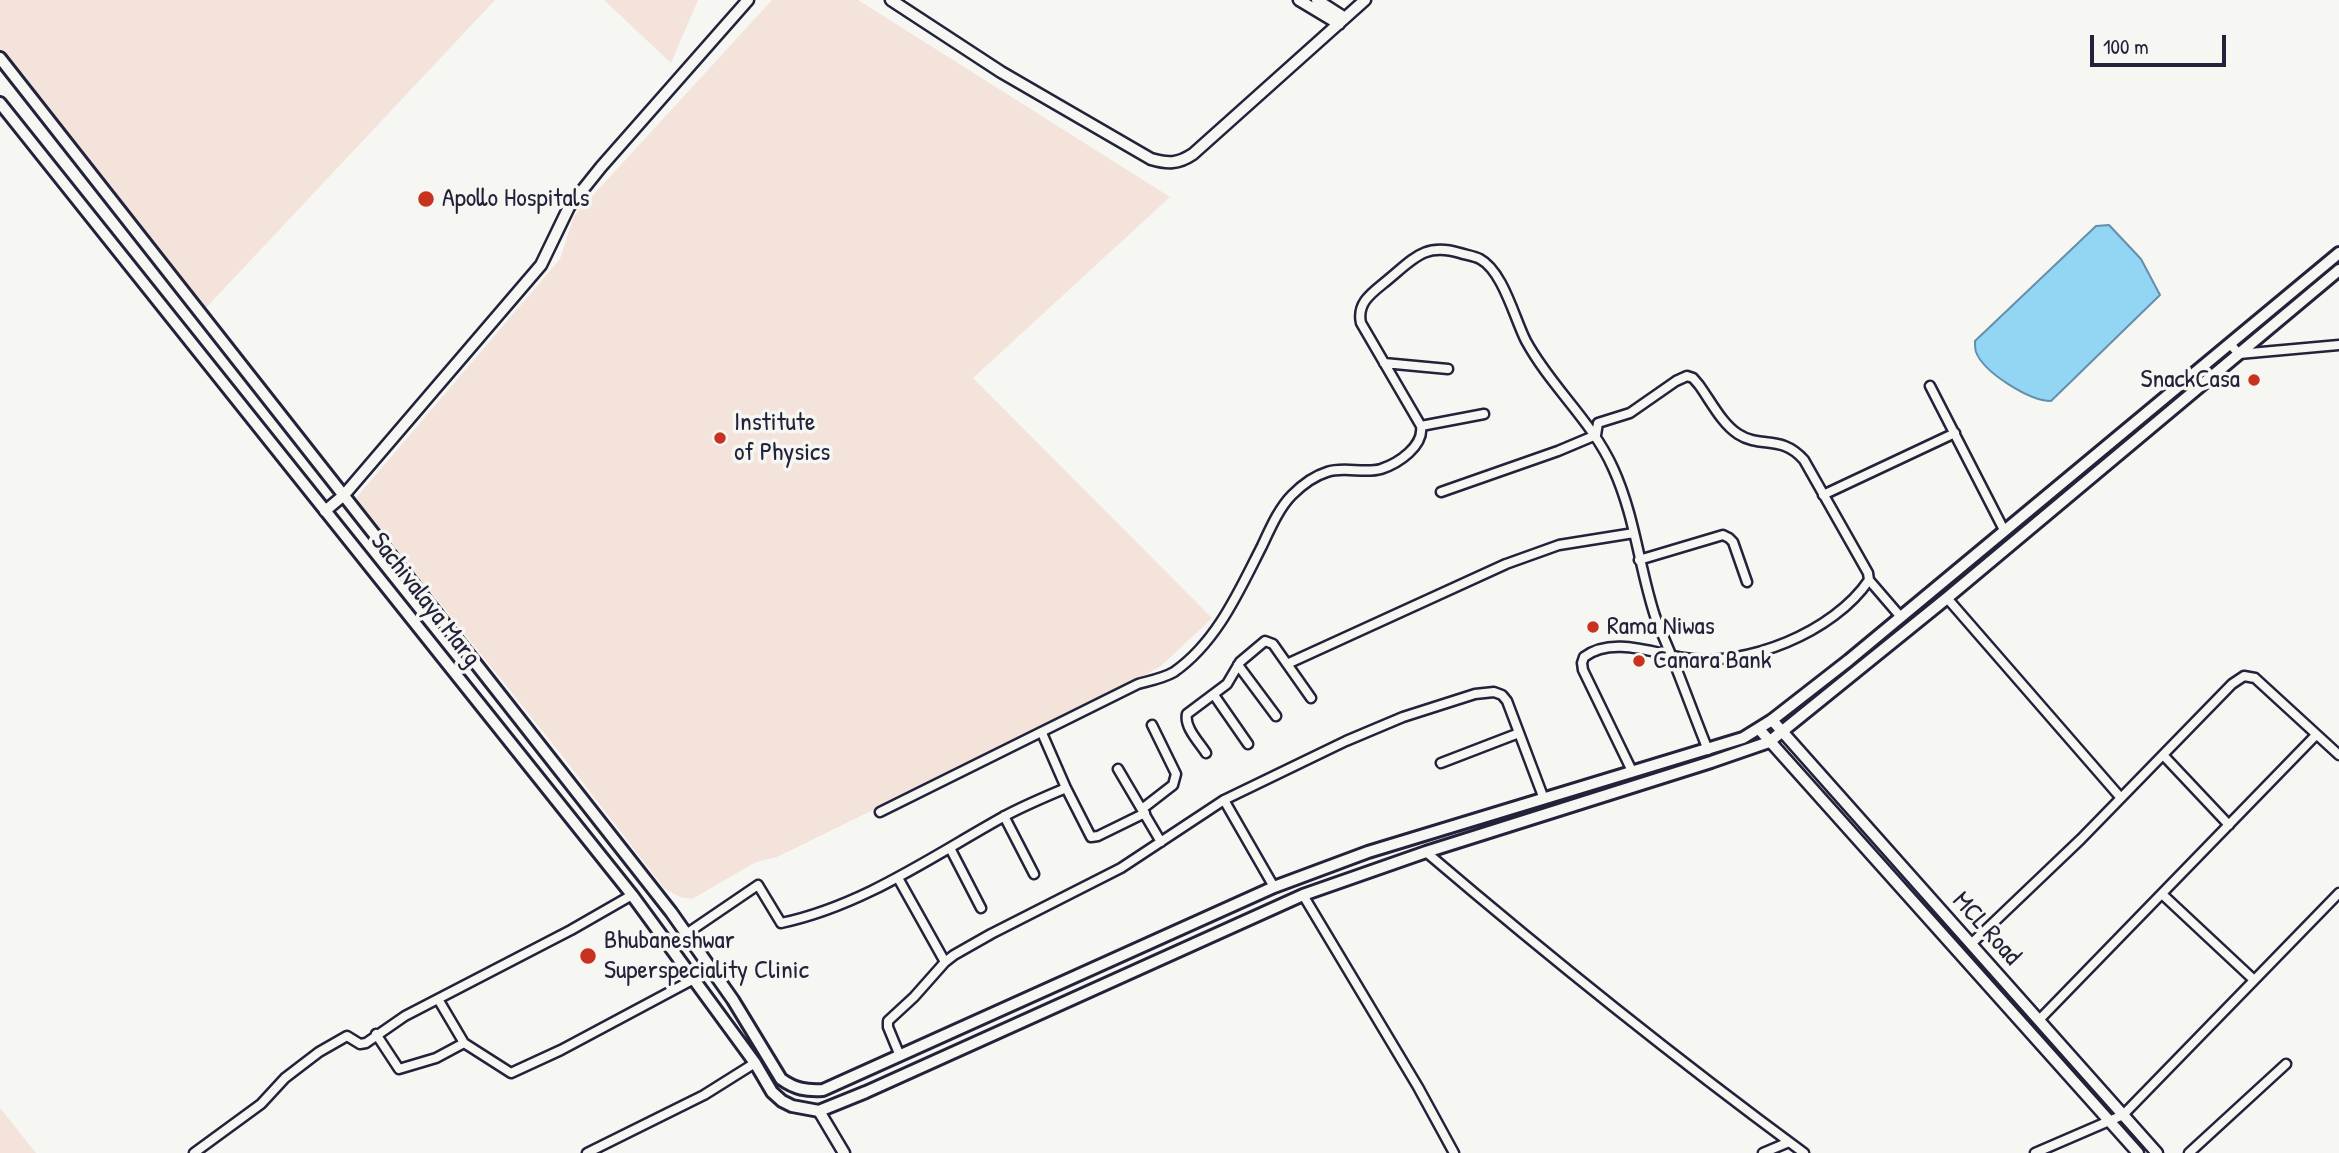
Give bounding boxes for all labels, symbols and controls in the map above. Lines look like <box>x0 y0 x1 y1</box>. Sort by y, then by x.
scale bar <box>2094 21 2230 65</box>
text: 100 m <box>2103 32 2149 61</box>
place label: Apollo Hospitals <box>442 183 590 215</box>
marker: Apollo Hospitals <box>416 189 436 209</box>
place label: SnackCasa <box>2141 364 2240 396</box>
marker: SnackCasa <box>2246 372 2262 388</box>
place label: Institute of Physics <box>734 407 830 468</box>
marker: Institute of Physics <box>712 430 728 446</box>
street label: Sachivalaya Marg <box>363 527 487 673</box>
place label: Rama Niwas <box>1607 611 1715 643</box>
marker: Rama Niwas <box>1585 619 1601 635</box>
place label: Canara Bank <box>1653 645 1771 677</box>
marker: Canara Bank <box>1631 653 1647 669</box>
street label: MCL Road <box>1945 886 2027 972</box>
place label: Bhubaneshwar Superspeciality Clinic <box>604 925 809 986</box>
marker: Bhubaneshwar Superspeciality Clinic <box>578 946 598 966</box>

